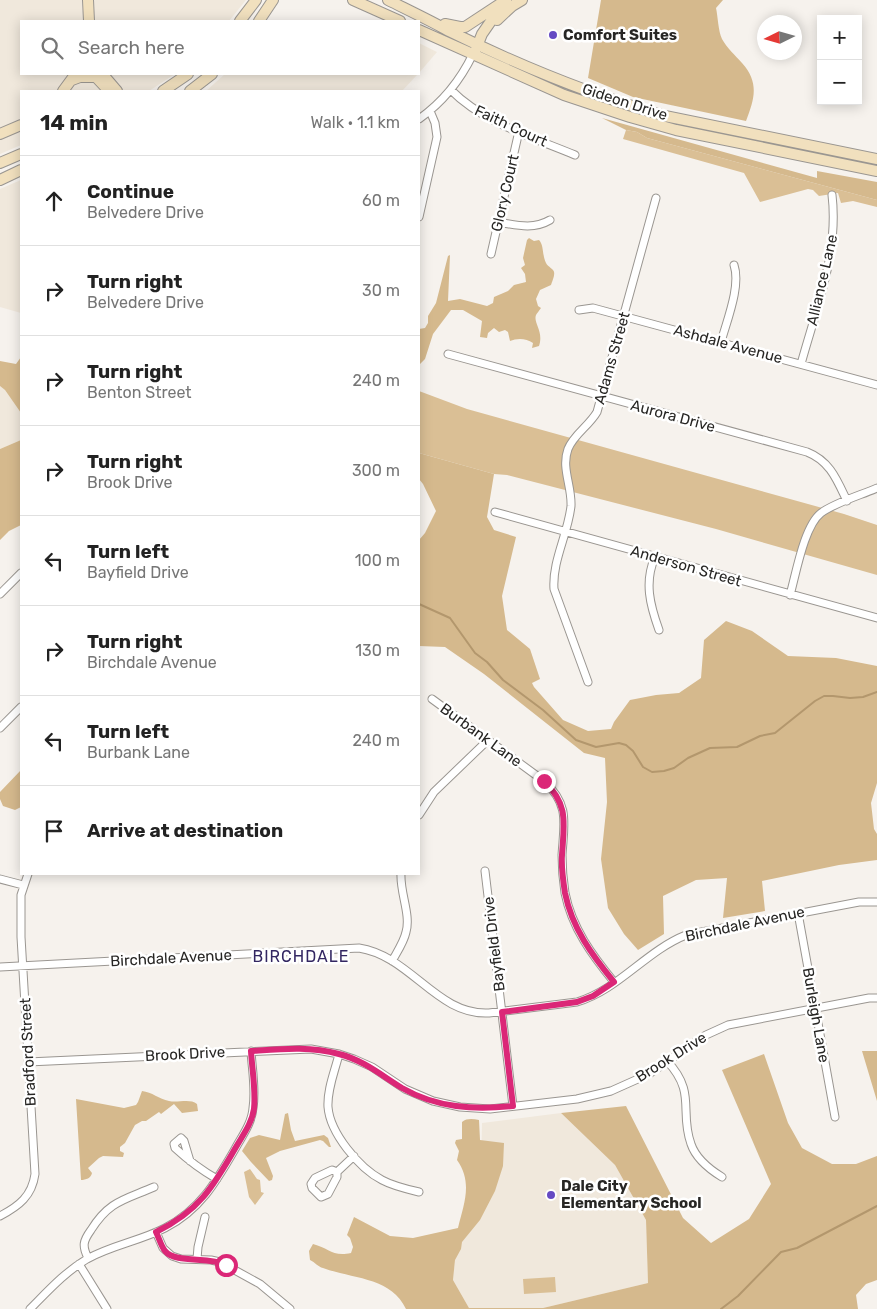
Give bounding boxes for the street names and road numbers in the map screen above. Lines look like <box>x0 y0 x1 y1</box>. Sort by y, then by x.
street label: Gideon Drive <box>580 80 670 124</box>
street label: Faith Court <box>472 101 550 151</box>
street label: Glory Court <box>487 152 523 233</box>
street label: Alliance Lane <box>803 233 841 327</box>
street label: Adams Street <box>590 310 634 406</box>
street label: Ashdale Avenue <box>672 321 784 367</box>
street label: Aurora Drive <box>629 396 717 436</box>
street label: Anderson Street <box>628 542 744 590</box>
street label: Burbank Lane <box>437 699 525 771</box>
street label: Bayfield Drive <box>479 896 509 992</box>
street label: Birchdale Avenue <box>684 903 806 945</box>
street label: Birchdale Avenue <box>110 946 232 970</box>
street label: Burleigh Lane <box>799 966 833 1064</box>
street label: Bradford Street <box>16 997 40 1107</box>
street label: Brook Drive <box>632 1028 710 1086</box>
street label: Brook Drive <box>144 1043 226 1065</box>

